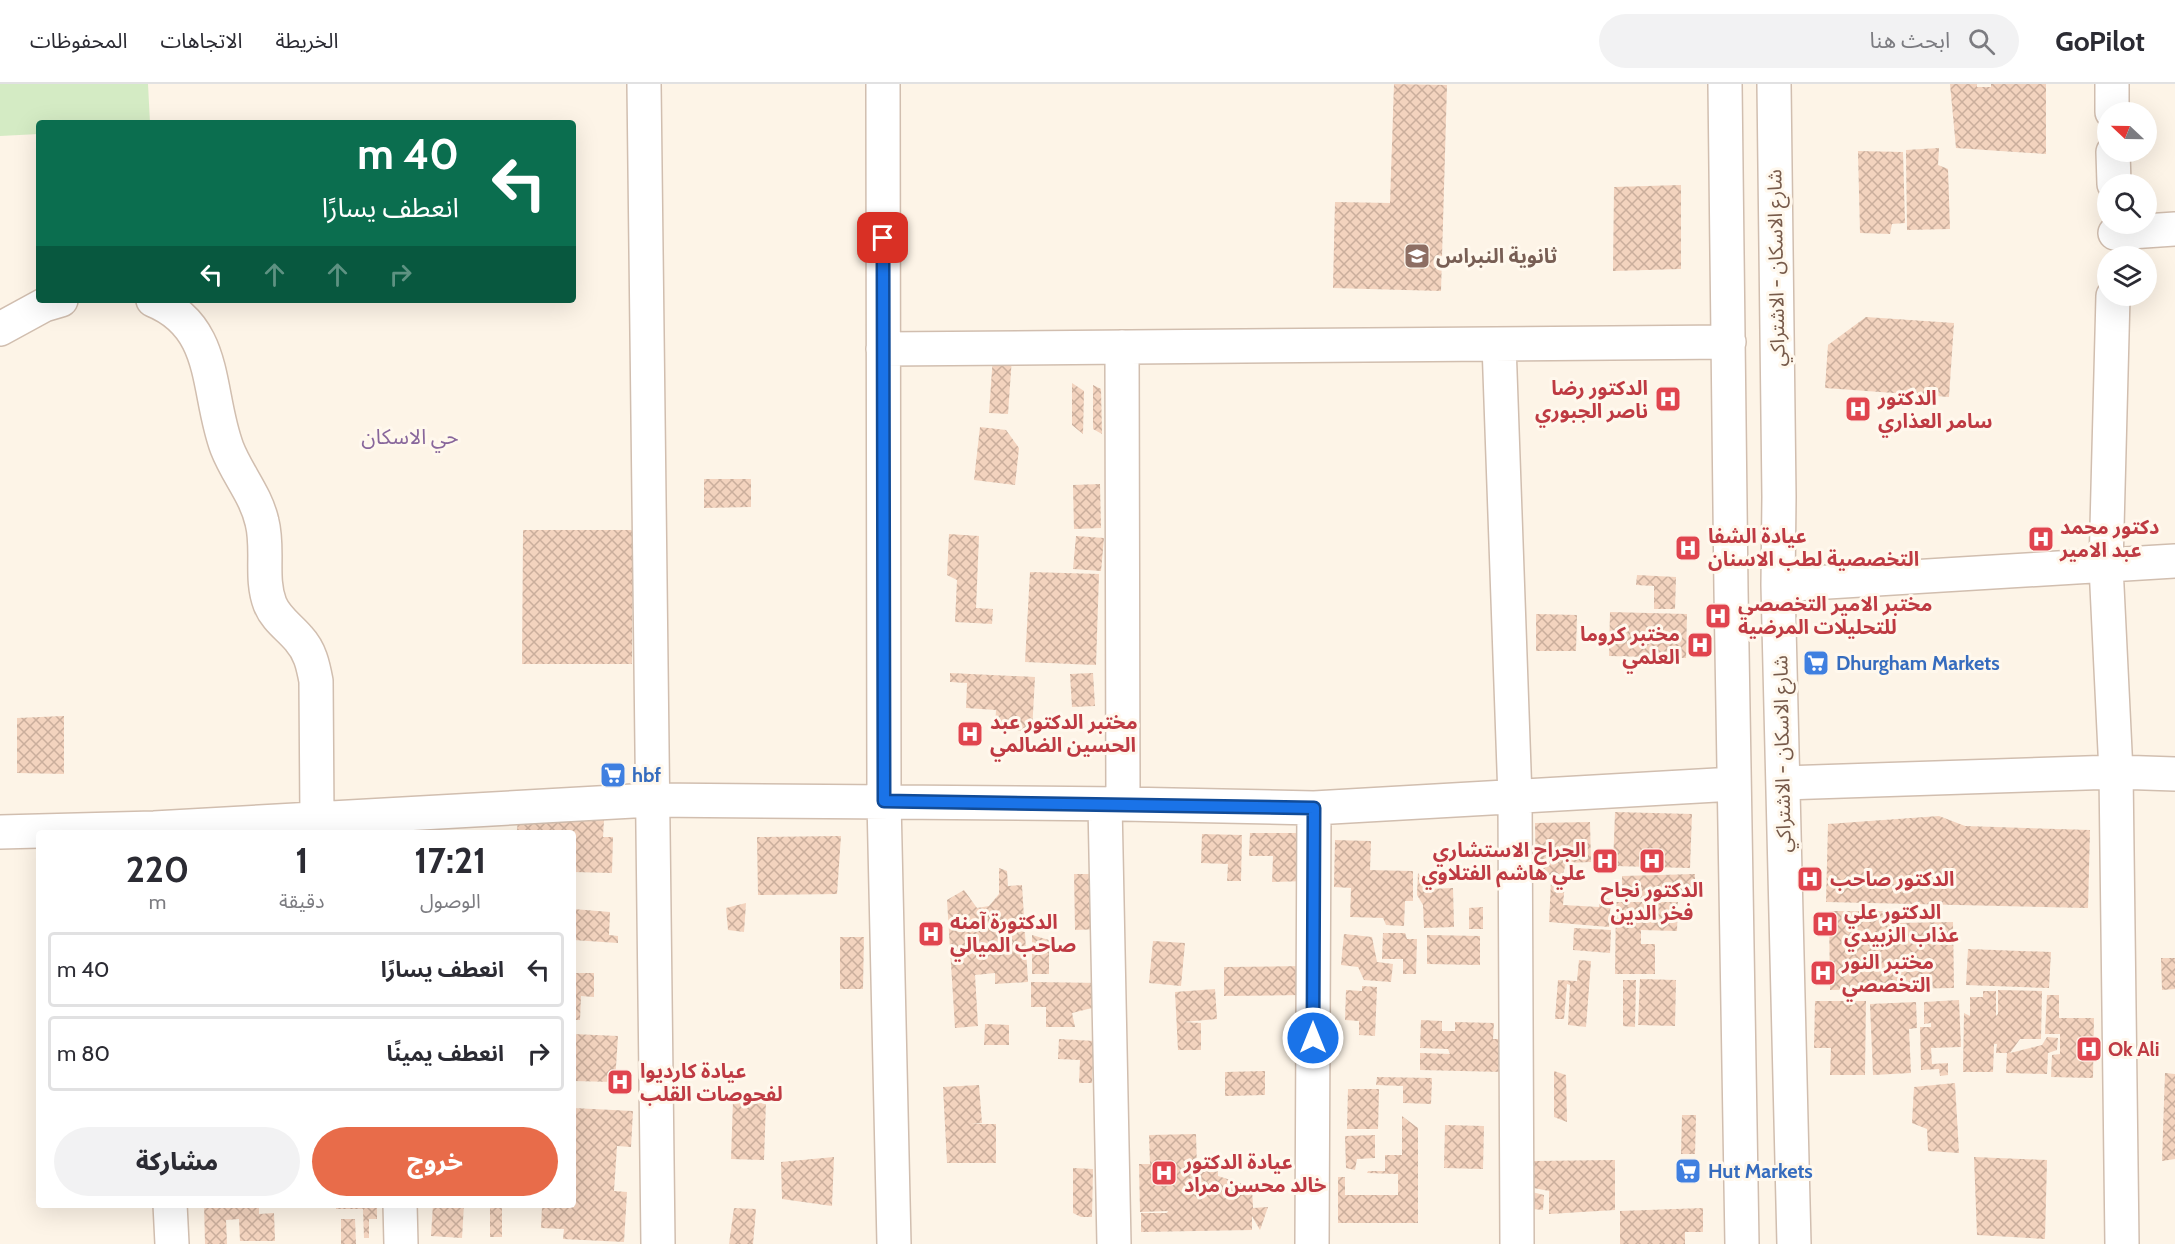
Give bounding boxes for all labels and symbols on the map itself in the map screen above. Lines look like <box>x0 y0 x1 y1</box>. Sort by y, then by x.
north arrow <box>2097 102 2157 162</box>
street label: شارع الاسكان - الاشتراكي <box>1762 169 1793 367</box>
pin <box>857 212 908 263</box>
school or university icon: ثانوية النبراس <box>1402 241 1432 271</box>
place label: ثانوية النبراس <box>1436 244 1557 268</box>
place label: الدكتور رضا ناصر الجبوري <box>1535 376 1648 428</box>
hospital icon: الدكتور رضا ناصر الجبوري <box>1653 384 1683 414</box>
place label: الدكتور سامر العذاري <box>1877 386 1992 438</box>
hospital icon: الدكتور سامر العذاري <box>1843 394 1873 424</box>
district label: حي الاسكان <box>361 424 459 453</box>
place label: دكتور محمد عبد الامير <box>2059 515 2159 562</box>
place label: عيادة الشفا التخصصية لطب الاسنان <box>1708 524 1919 571</box>
hospital icon: دكتور محمد عبد الامير <box>2026 524 2056 554</box>
hospital icon: عيادة الشفا التخصصية لطب الاسنان <box>1673 533 1703 563</box>
place label: مختبر الامير التخصصي للتحليلات المرضية <box>1738 592 1932 639</box>
hospital icon: مختبر الامير التخصصي للتحليلات المرضية <box>1703 601 1733 631</box>
place label: مختبر كروما العلمي <box>1580 622 1680 674</box>
hospital icon: مختبر كروما العلمي <box>1685 630 1715 660</box>
supermarket icon: Dhurgham Markets <box>1801 648 1831 678</box>
place label: Dhurgham Markets <box>1836 651 2000 675</box>
street label: شارع الاسكان - الاشتراكي <box>1768 655 1799 853</box>
place label: مختبر الدكتور عبد الحسين الضالمي <box>990 710 1138 762</box>
hospital icon: مختبر الدكتور عبد الحسين الضالمي <box>955 719 985 749</box>
supermarket icon: hbf <box>598 760 628 790</box>
place label: hbf <box>632 763 661 787</box>
place label: الجراح الاستشاري علي هاشم الفتلاوي <box>1421 838 1586 890</box>
hospital icon: الجراح الاستشاري علي هاشم الفتلاوي <box>1590 846 1620 876</box>
hospital icon: الدكتور نجاح فخر الدين <box>1637 846 1667 876</box>
hospital icon: الدكتور صاحب <box>1795 864 1825 894</box>
place label: الدكتور صاحب <box>1830 867 1955 891</box>
place label: الدكتور نجاح فخر الدين <box>1601 878 1703 925</box>
place label: الدكتور علي عذاب الزبيدي <box>1844 900 1959 952</box>
hospital icon: الدكتور علي عذاب الزبيدي <box>1810 909 1840 939</box>
place label: الدكتورة آمنه صاحب الميالي <box>950 910 1076 962</box>
hospital icon: الدكتورة آمنه صاحب الميالي <box>916 919 946 949</box>
place label: مختبر النور التخصصي <box>1841 950 1934 1002</box>
hospital icon: مختبر النور التخصصي <box>1808 958 1838 988</box>
position arrow <box>1281 1006 1345 1070</box>
hospital icon: Ok Ali <box>2074 1034 2104 1064</box>
place label: Ok Ali <box>2108 1037 2160 1061</box>
place label: عيادة كارديوا لفحوصات القلب <box>640 1059 783 1106</box>
hospital icon: عيادة كارديوا لفحوصات القلب <box>605 1067 635 1097</box>
place label: عيادة الدكتور خالد محسن مراد <box>1183 1150 1327 1197</box>
supermarket icon: Hut Markets <box>1673 1156 1703 1186</box>
hospital icon: عيادة الدكتور خالد محسن مراد <box>1149 1158 1179 1188</box>
place label: Hut Markets <box>1708 1159 1813 1183</box>

